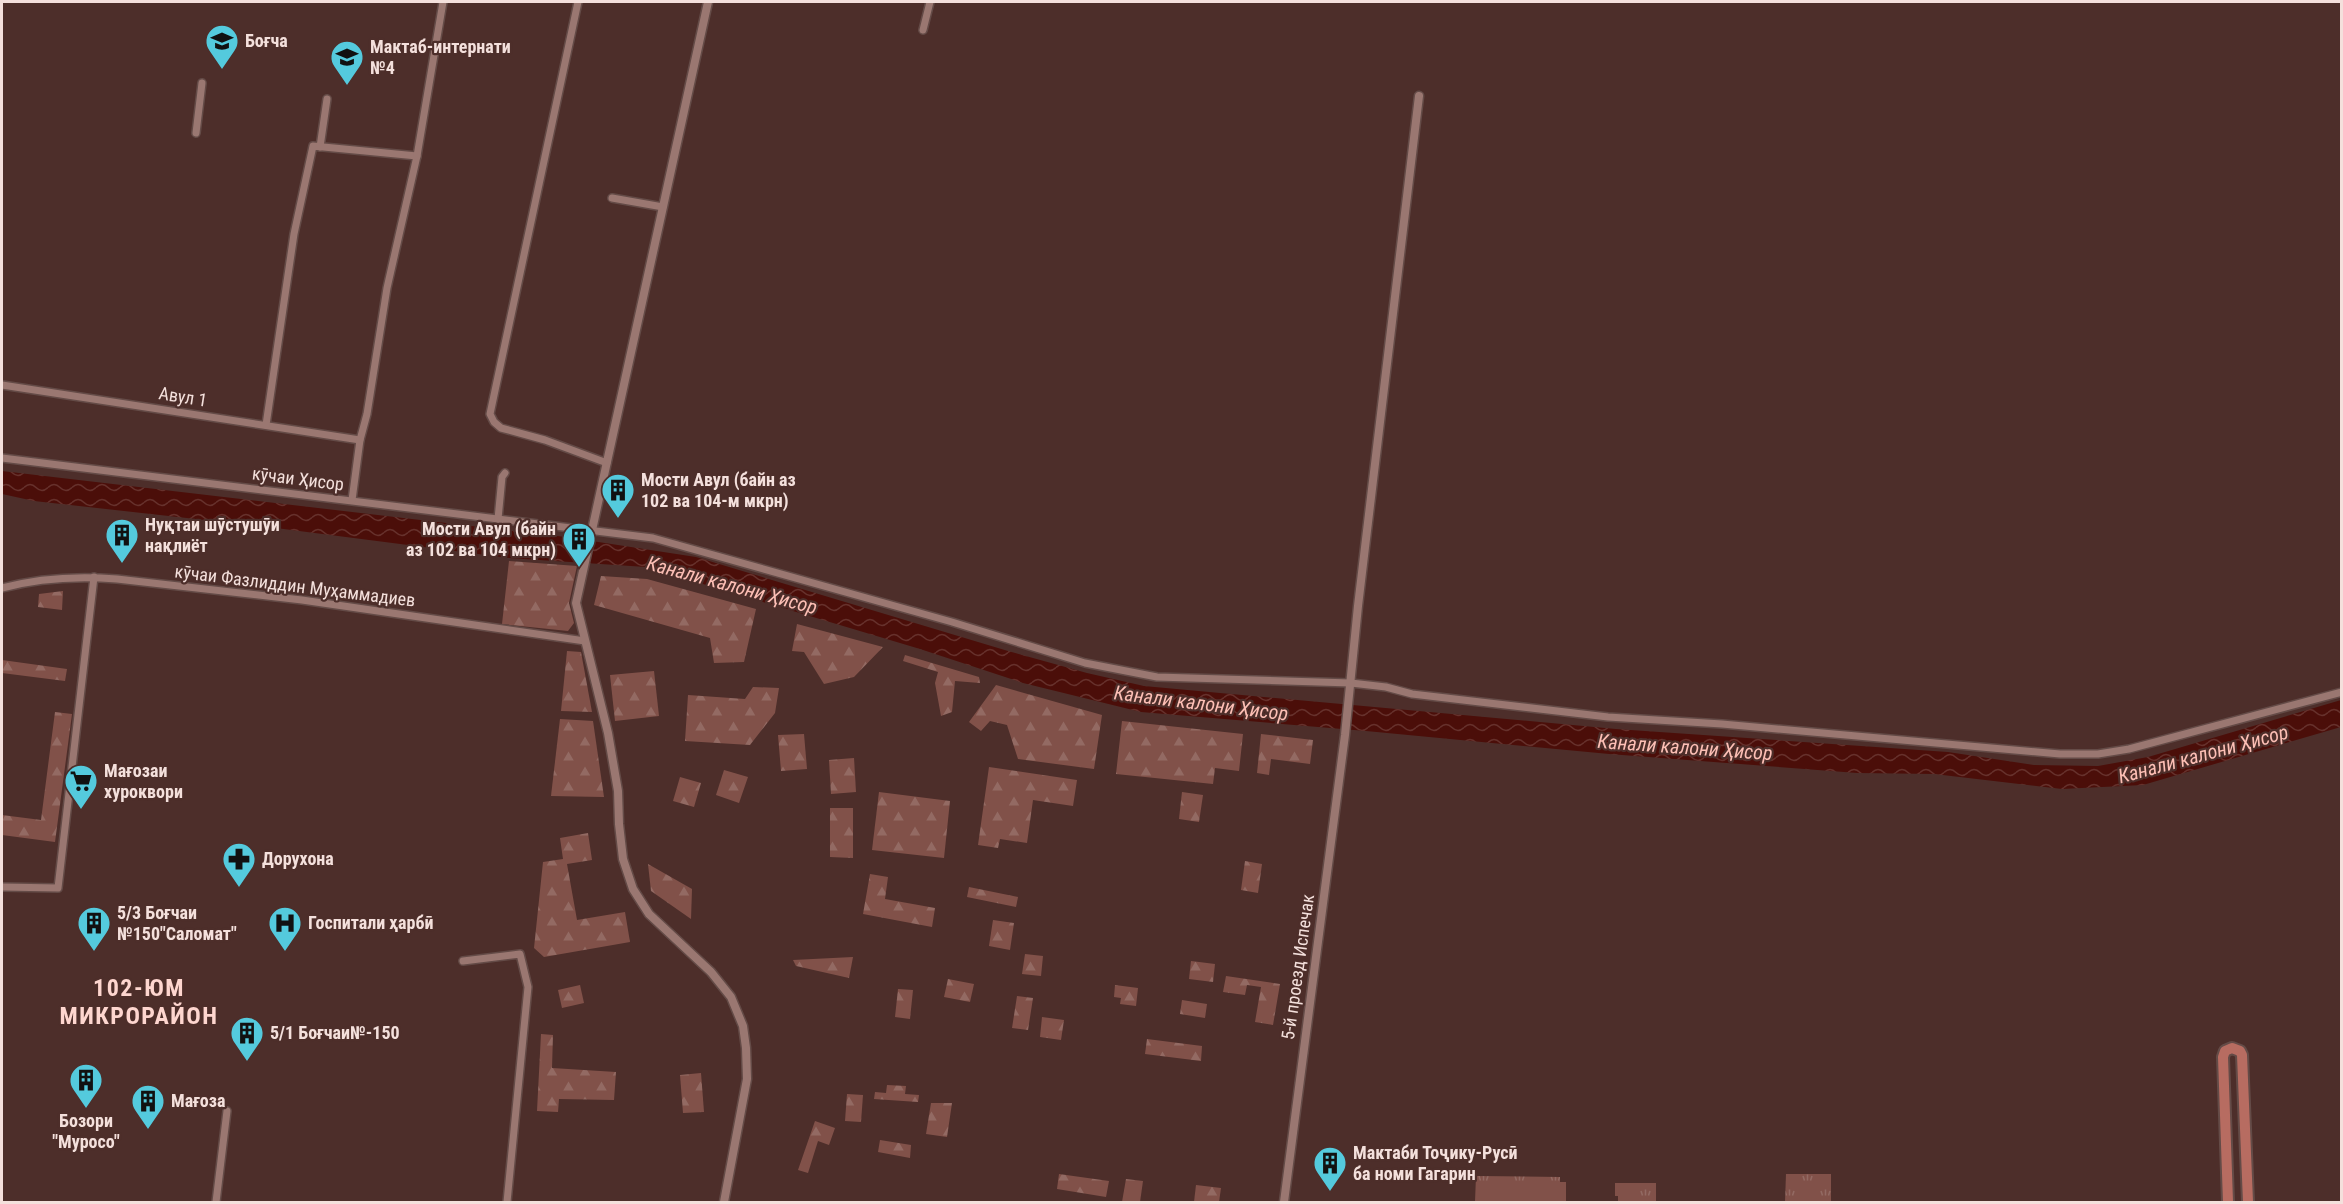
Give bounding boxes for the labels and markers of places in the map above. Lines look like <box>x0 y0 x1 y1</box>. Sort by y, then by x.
school or university icon: Боғча <box>204 23 240 70</box>
place label: Боғча <box>245 30 288 51</box>
place label: Мактаб-интернати №4 <box>370 36 511 78</box>
school or university icon: Мактаб-интернати №4 <box>329 39 365 86</box>
place label: Мости Авул (байн аз 102 ва 104-м мкрн) <box>641 469 796 512</box>
building icon: Мости Авул (байн аз 102 ва 104-м мкрн) <box>600 472 636 519</box>
place label: Нуқтаи шӯстушӯи нақлиёт <box>145 514 280 556</box>
building icon: Нуқтаи шӯстушӯи нақлиёт <box>104 517 140 564</box>
place label: Мости Авул (байн аз 102 ва 104 мкрн) <box>406 518 556 561</box>
building icon: Мости Авул (байн аз 102 ва 104 мкрн) <box>561 521 597 568</box>
place label: Мағозаи хуроквори <box>104 760 183 802</box>
supermarket icon: Мағозаи хуроквори <box>63 763 99 810</box>
pharmacy icon: Дорухона <box>221 841 257 888</box>
place label: Дорухона <box>262 848 334 869</box>
place label: 5/3 Боғчаи №150"Саломат" <box>117 902 237 944</box>
building icon: 5/3 Боғчаи №150"Саломат" <box>76 905 112 952</box>
hospital icon: Госпитали ҳарбӣ <box>267 905 303 952</box>
place label: Госпитали ҳарбӣ <box>308 912 433 933</box>
building icon: 5/1 Боғчаи№-150 <box>229 1015 265 1062</box>
place label: 5/1 Боғчаи№-150 <box>270 1022 400 1043</box>
building icon: Бозори "Муросо" <box>68 1062 104 1109</box>
building icon: Мағоза <box>130 1083 166 1130</box>
place label: Мағоза <box>171 1090 225 1111</box>
place label: Бозори "Муросо" <box>52 1110 120 1152</box>
place label: Мактаби Тоҷику-Русӣ ба номи Гагарин <box>1353 1142 1518 1184</box>
building icon: Мактаби Тоҷику-Русӣ ба номи Гагарин <box>1312 1145 1348 1192</box>

